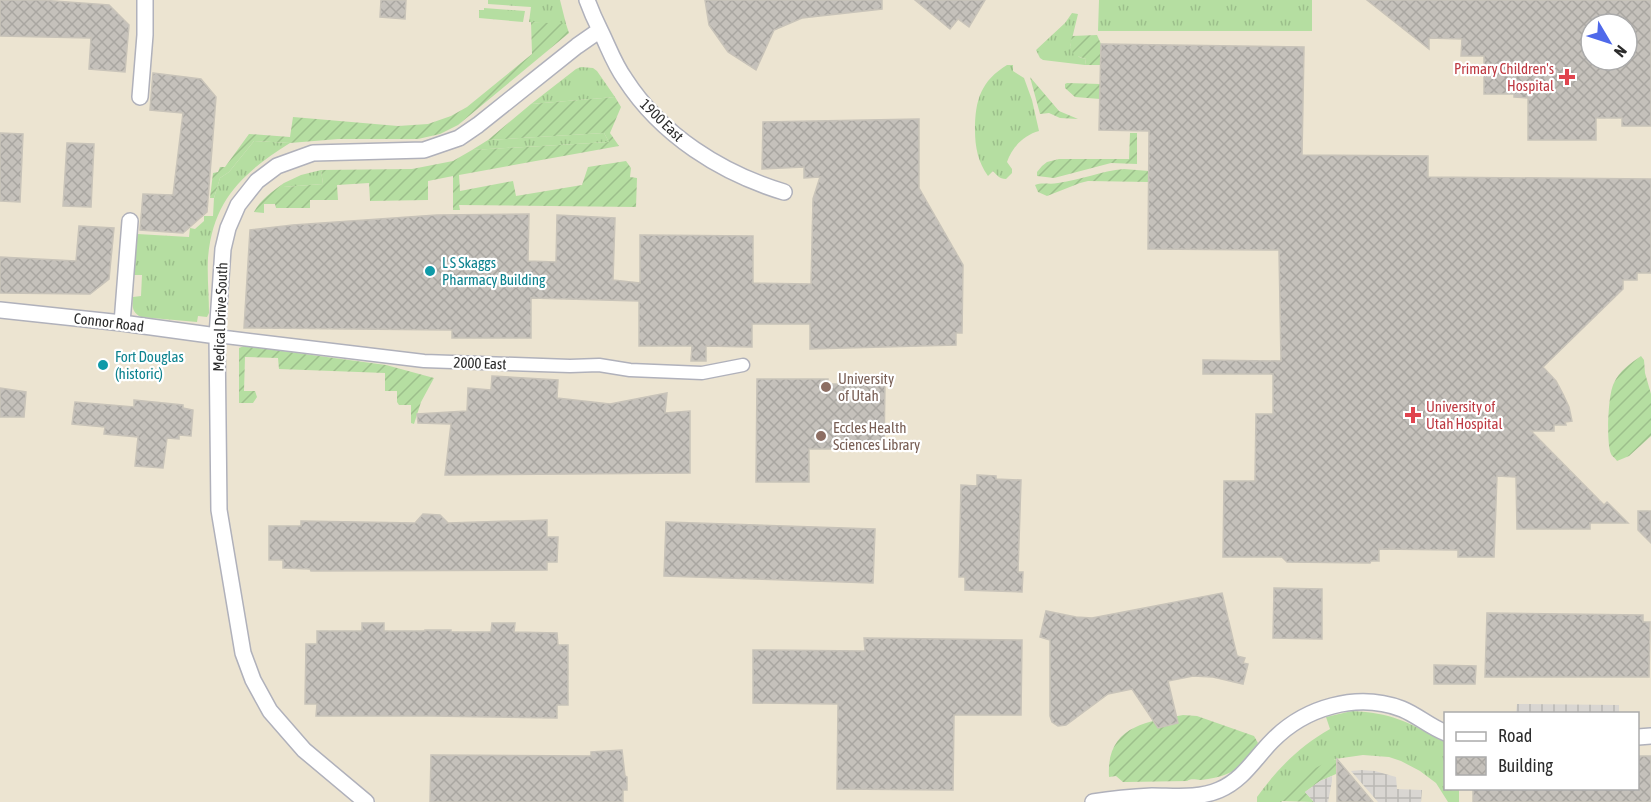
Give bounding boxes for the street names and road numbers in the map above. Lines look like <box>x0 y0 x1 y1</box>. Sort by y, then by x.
street label: 1900 East <box>637 95 687 145</box>
street label: Medical Drive South <box>210 262 230 372</box>
street label: Connor Road <box>73 309 145 335</box>
street label: 2000 East <box>453 354 507 372</box>

